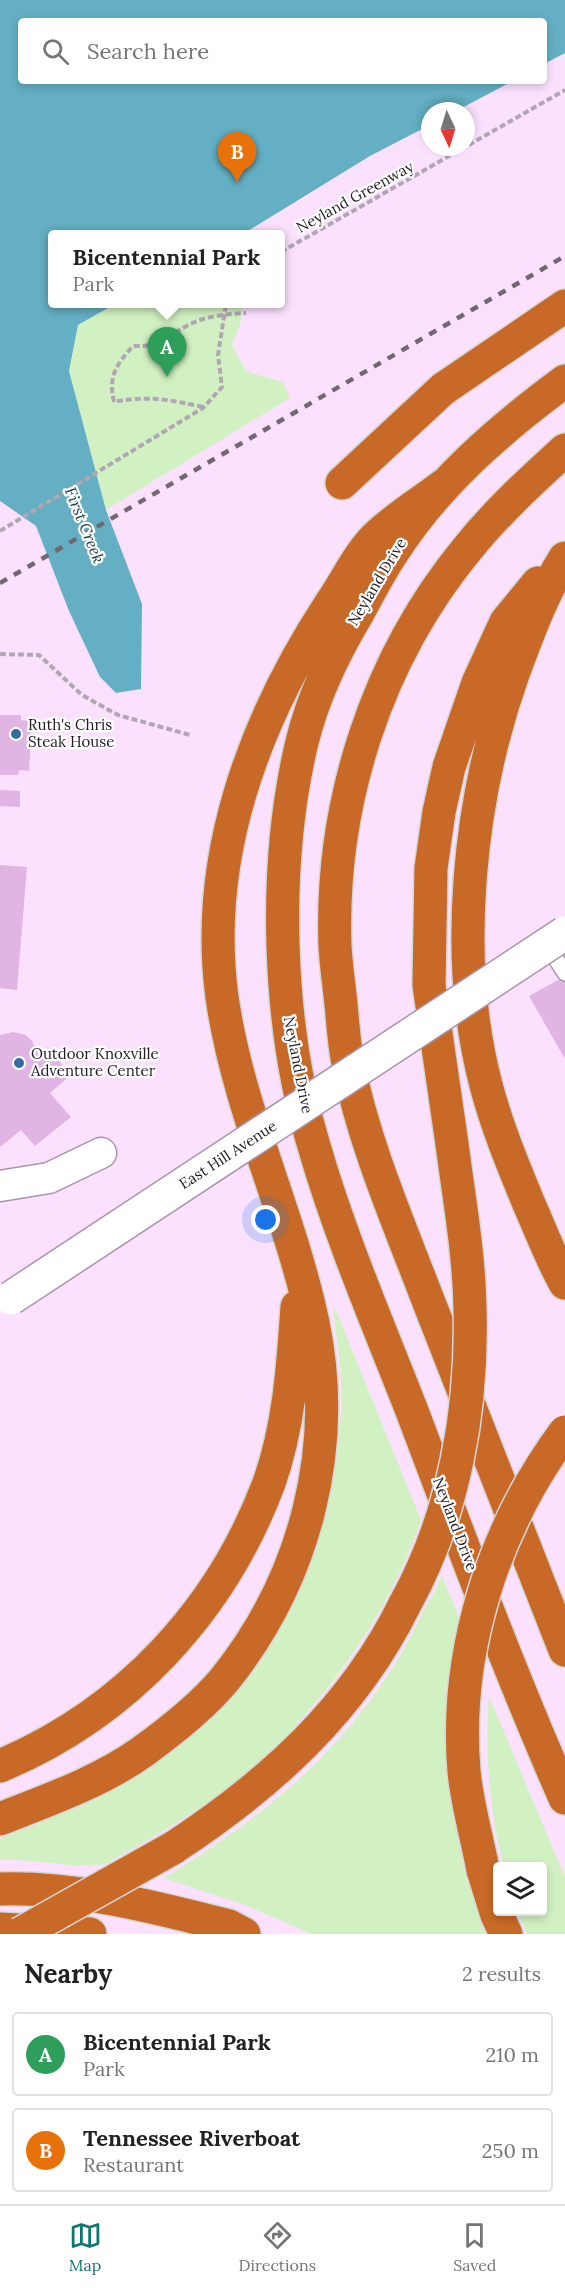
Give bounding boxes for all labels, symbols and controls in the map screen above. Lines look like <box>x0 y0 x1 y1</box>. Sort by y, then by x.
search box <box>18 18 547 84</box>
icon: search <box>39 35 72 68</box>
text: Search here <box>87 37 209 65</box>
north arrow <box>421 102 475 156</box>
pin: B <box>218 132 256 182</box>
street label: Neyland Greenway <box>293 156 417 237</box>
popup <box>48 230 285 308</box>
text: Bicentennial Park <box>73 243 260 271</box>
text: Park <box>73 271 114 296</box>
pin: A <box>148 328 186 377</box>
water label: First Creek <box>61 484 109 566</box>
street label: Neyland Drive <box>343 535 410 629</box>
place label: Ruth's Chris Steak House <box>28 715 114 751</box>
marker: Ruth's Chris Steak House <box>9 727 23 741</box>
street label: Neyland Drive <box>280 1015 317 1115</box>
place label: Outdoor Knoxville Adventure Center <box>30 1044 159 1080</box>
marker: Outdoor Knoxville Adventure Center <box>12 1056 26 1070</box>
street label: East Hill Avenue <box>175 1116 280 1193</box>
your location <box>251 1205 280 1234</box>
street label: Neyland Drive <box>429 1474 482 1573</box>
map controls <box>493 1862 547 1916</box>
button: layers <box>493 1862 547 1916</box>
text: Nearby <box>24 1957 112 1990</box>
text: 2 results <box>462 1961 541 1986</box>
text: Bicentennial Park <box>83 2028 271 2056</box>
text: A <box>39 2042 52 2067</box>
text: 210 m <box>485 2042 539 2067</box>
text: Park <box>83 2056 125 2081</box>
text: Tennessee Riverboat <box>83 2124 300 2152</box>
text: B <box>39 2138 52 2163</box>
text: 250 m <box>482 2138 539 2163</box>
text: Restaurant <box>83 2152 184 2177</box>
tab: Map <box>69 2219 102 2275</box>
tab: Directions <box>239 2219 316 2275</box>
tab: Saved <box>453 2219 496 2275</box>

